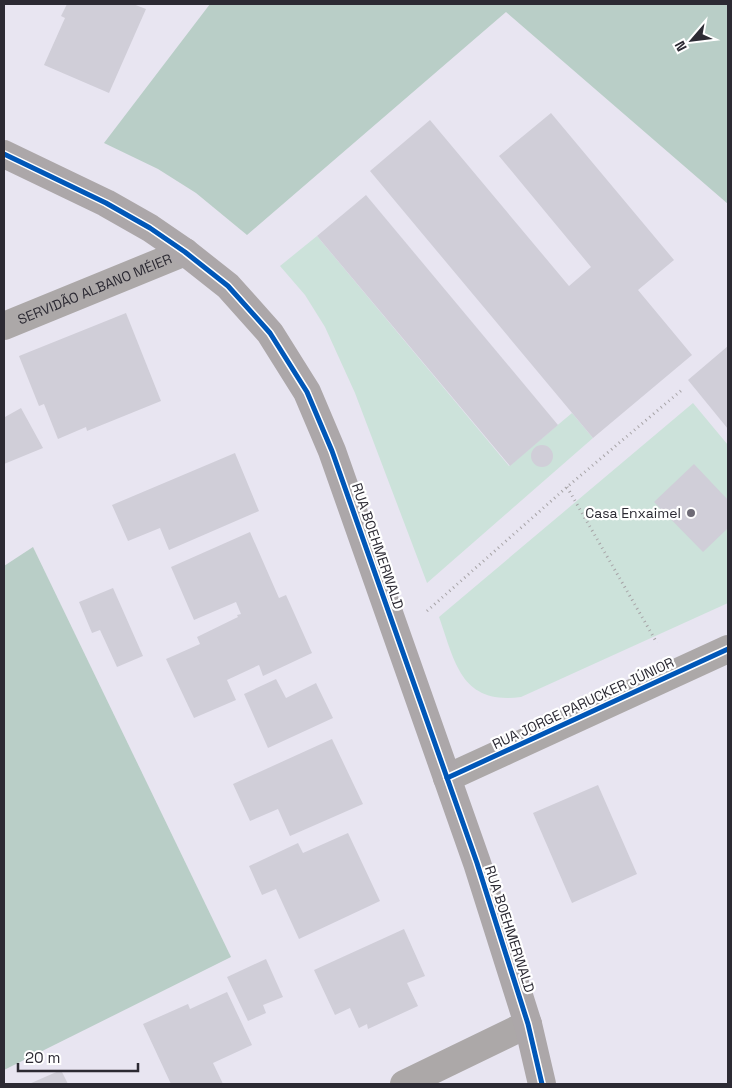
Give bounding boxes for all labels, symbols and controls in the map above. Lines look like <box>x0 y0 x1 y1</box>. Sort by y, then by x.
north arrow <box>667 15 717 65</box>
text: N <box>670 38 691 54</box>
street label: SERVIDÃO ALBANO MÉIER <box>15 249 175 328</box>
street label: RUA BOEHMERWALD <box>348 480 408 612</box>
place label: Casa Enxaimel <box>585 504 681 522</box>
marker: Casa Enxaimel <box>685 507 697 519</box>
street label: RUA JORGE PARUCKER JÚNIOR <box>489 653 677 753</box>
street label: RUA BOEHMERWALD <box>481 863 539 995</box>
scale bar <box>18 1040 138 1072</box>
text: 20 m <box>25 1048 60 1067</box>

